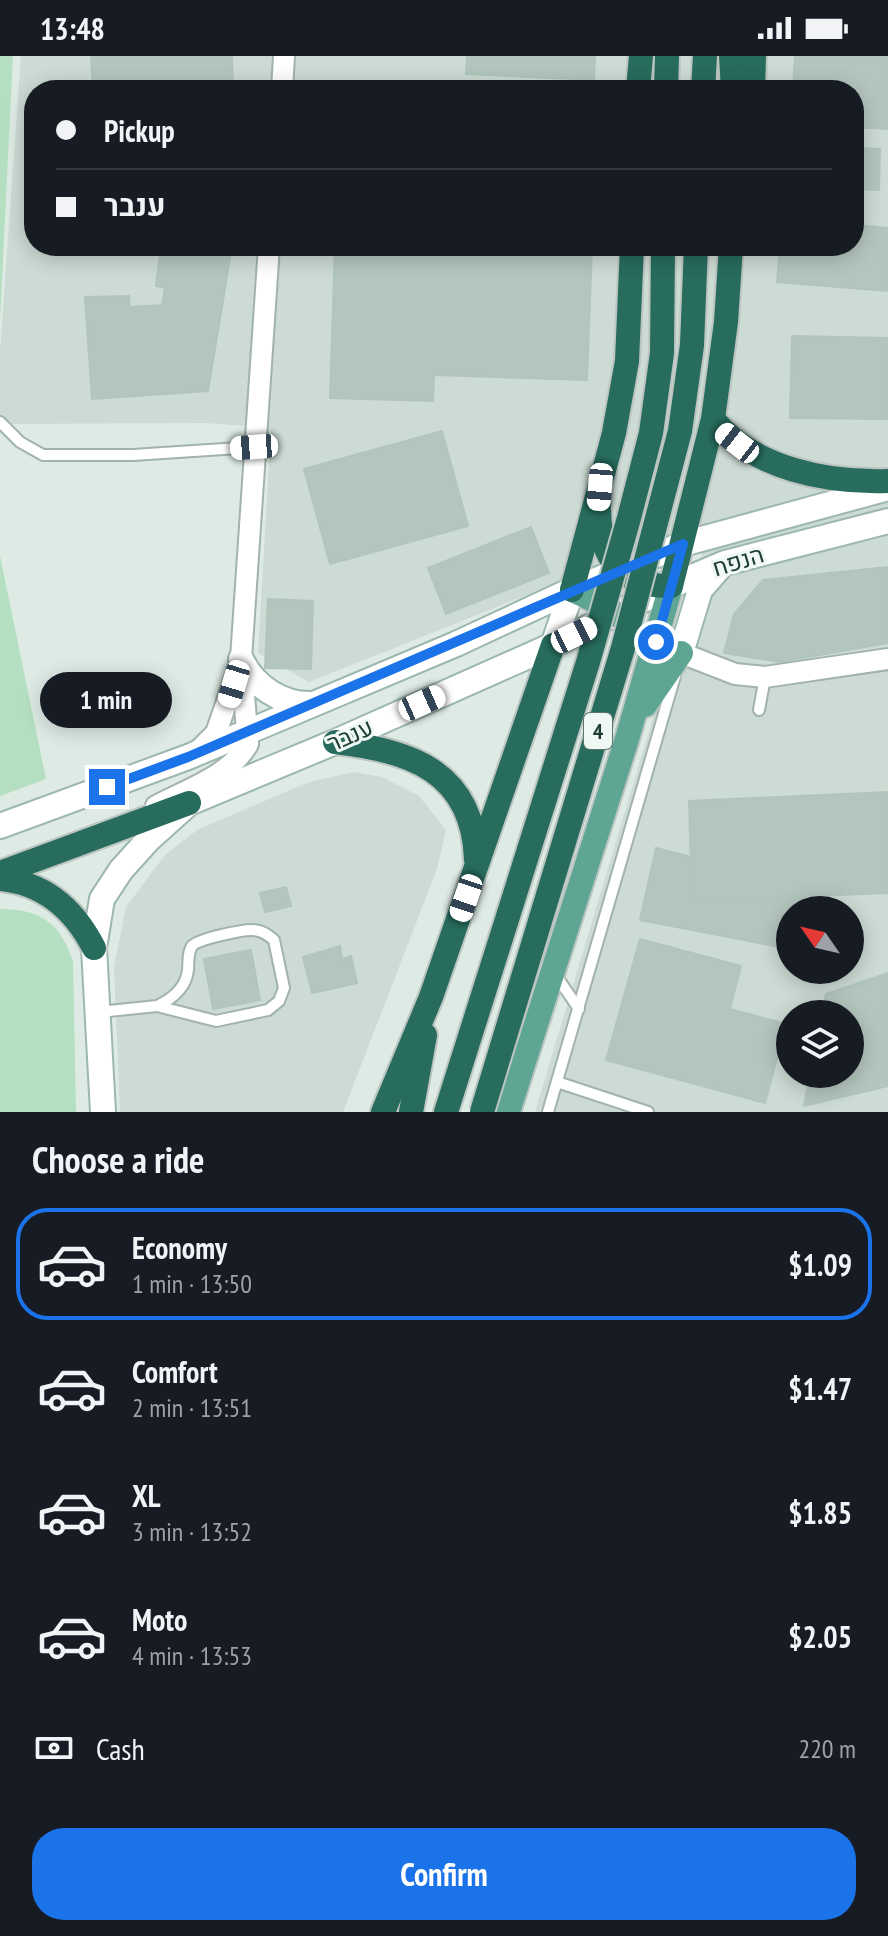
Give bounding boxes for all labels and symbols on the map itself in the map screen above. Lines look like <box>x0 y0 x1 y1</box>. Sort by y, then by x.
car <box>711 419 763 467</box>
car <box>229 433 279 461</box>
car <box>586 462 614 512</box>
street label: הנפח <box>708 539 768 583</box>
car <box>547 614 601 656</box>
route start <box>638 624 674 660</box>
car <box>216 658 252 710</box>
callout: 1 min <box>41 671 173 727</box>
car <box>395 682 449 724</box>
street label: ענבר <box>322 711 378 759</box>
road number: 4 <box>584 713 612 749</box>
route end <box>89 769 125 805</box>
car <box>447 871 485 925</box>
north arrow <box>776 896 864 984</box>

